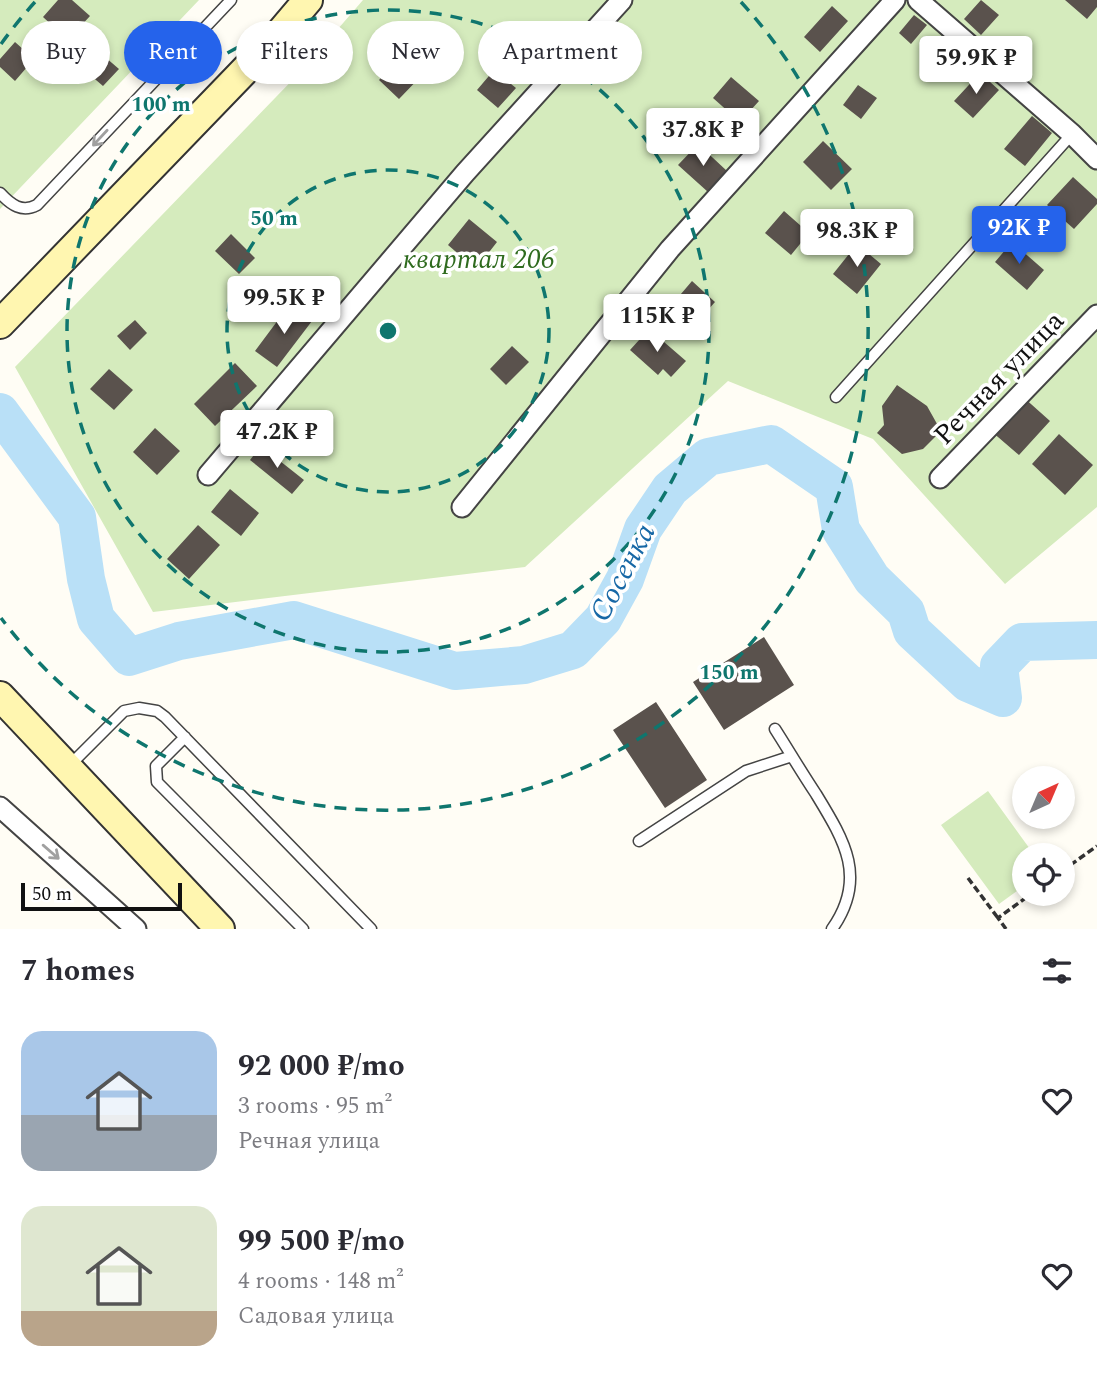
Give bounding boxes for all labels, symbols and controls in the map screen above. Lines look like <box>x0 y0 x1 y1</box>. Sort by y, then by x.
chip: Buy <box>21 21 110 84</box>
chip: Rent <box>124 21 222 84</box>
chip: Filters <box>236 21 353 84</box>
chip: New <box>367 21 464 84</box>
chip: Apartment <box>478 21 642 84</box>
pin: 59.9K ₽ <box>911 36 1041 96</box>
text: 59.9K ₽ <box>935 41 1017 76</box>
text: 100 m <box>131 89 191 121</box>
pin: 37.8K ₽ <box>638 108 768 168</box>
text: 37.8K ₽ <box>662 113 744 148</box>
one-way arrow <box>91 130 108 147</box>
text: 50 m <box>250 203 298 235</box>
pin: 92K ₽ <box>970 206 1068 266</box>
pin: 98.3K ₽ <box>792 210 922 269</box>
text: 92K ₽ <box>988 211 1050 246</box>
text: 98.3K ₽ <box>816 214 898 249</box>
park label: квартал 206 <box>403 238 555 281</box>
pin: 99.5K ₽ <box>219 276 349 336</box>
text: 99.5K ₽ <box>243 281 325 316</box>
pin: 115K ₽ <box>600 294 714 354</box>
text: 115K ₽ <box>619 299 695 334</box>
street label: Речная улица <box>924 301 1075 455</box>
centre of rings <box>376 319 400 343</box>
pin: 47.2K ₽ <box>212 410 342 470</box>
text: 47.2K ₽ <box>236 415 318 450</box>
water label: Сосенка <box>578 515 668 630</box>
text: 150 m <box>699 657 759 689</box>
north arrow <box>1012 766 1074 830</box>
map controls <box>1012 766 1075 906</box>
button: locate <box>1012 843 1075 906</box>
one-way arrow <box>42 844 60 860</box>
scale bar <box>21 880 182 912</box>
text: 50 m <box>32 880 72 909</box>
text: 7 homes <box>21 948 135 994</box>
icon: filters <box>1038 952 1076 990</box>
text: 92 000 ₽/mo <box>238 1043 405 1089</box>
icon: home <box>77 1059 161 1143</box>
icon: heart <box>1038 1082 1076 1120</box>
text: 3 rooms · 95 m² <box>238 1089 392 1124</box>
text: Речная улица <box>238 1124 380 1159</box>
text: 99 500 ₽/mo <box>238 1218 405 1264</box>
icon: home <box>77 1234 161 1318</box>
icon: heart <box>1038 1257 1076 1295</box>
text: 4 rooms · 148 m² <box>238 1264 404 1299</box>
text: Садовая улица <box>238 1299 394 1334</box>

